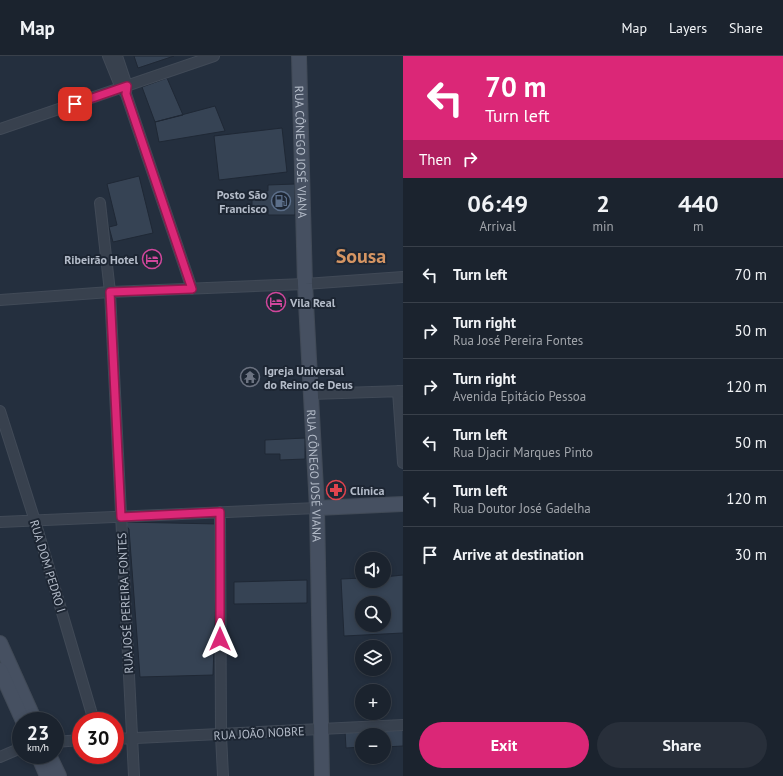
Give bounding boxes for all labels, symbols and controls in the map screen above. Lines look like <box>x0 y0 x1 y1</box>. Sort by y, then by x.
text: Map <box>20 16 55 40</box>
text: Map <box>621 19 647 37</box>
text: Layers <box>669 19 707 37</box>
text: Share <box>729 19 763 37</box>
text: 70 m <box>485 68 546 105</box>
icon: left <box>419 72 471 124</box>
street label: RUA CÔNEGO JOSÉ VIANA <box>292 85 311 218</box>
pin <box>58 87 92 121</box>
icon: arrive <box>64 93 86 115</box>
text: Turn left <box>485 104 550 127</box>
icon: right <box>459 148 481 170</box>
text: Then <box>419 150 451 169</box>
place label: Posto São Francisco <box>217 187 268 216</box>
text: 06:49 <box>467 188 528 219</box>
text: 2 <box>596 188 610 219</box>
text: 440 <box>678 188 719 219</box>
fuel station icon: Posto São Francisco <box>270 190 292 212</box>
text: Arrival <box>480 218 516 235</box>
text: min <box>592 218 614 235</box>
text: m <box>693 218 704 235</box>
district label: Sousa <box>336 243 386 269</box>
hotel icon: Ribeirão Hotel <box>141 248 163 270</box>
place label: Ribeirão Hotel <box>64 252 138 267</box>
icon: left <box>419 264 441 286</box>
text: Turn left <box>453 265 507 284</box>
text: 70 m <box>734 265 767 284</box>
hotel icon: Vila Real <box>265 291 287 313</box>
place label: Vila Real <box>289 295 336 310</box>
text: Turn right <box>453 313 516 332</box>
icon: right <box>419 320 441 342</box>
text: 50 m <box>734 321 767 340</box>
text: Rua José Pereira Fontes <box>453 332 583 349</box>
place label: Igreja Universal do Reino de Deus <box>264 363 353 392</box>
temple icon: Igreja Universal do Reino de Deus <box>239 366 261 388</box>
text: Turn right <box>453 369 516 388</box>
icon: right <box>419 376 441 398</box>
text: 120 m <box>726 377 767 396</box>
text: Avenida Epitácio Pessoa <box>453 388 586 405</box>
street label: RUA CÔNEGO JOSÉ VIANA <box>304 409 325 542</box>
text: Turn left <box>453 425 507 444</box>
icon: left <box>419 432 441 454</box>
text: 50 m <box>734 433 767 452</box>
text: Rua Djacir Marques Pinto <box>453 444 593 461</box>
pharmacy icon: Clínica <box>325 479 347 501</box>
text: Turn left <box>453 481 507 500</box>
place label: Clínica <box>350 483 384 498</box>
icon: left <box>419 488 441 510</box>
text: 120 m <box>726 489 767 508</box>
text: Rua Doutor José Gadelha <box>453 500 591 517</box>
street label: RUA DOM PEDRO I <box>27 518 69 614</box>
street label: RUA JOSÉ PEREIRA FONTES <box>114 532 136 674</box>
icon: arrive <box>419 544 441 566</box>
text: Arrive at destination <box>453 545 584 564</box>
text: 30 m <box>734 545 767 564</box>
map controls <box>355 552 391 764</box>
button: sound <box>355 552 391 588</box>
button: search <box>355 596 391 632</box>
position arrow <box>199 618 241 660</box>
button: layers <box>355 640 391 676</box>
button: + <box>355 684 391 720</box>
speed limit sign: 30 <box>72 712 124 764</box>
text: 23 <box>27 720 49 746</box>
button: Exit <box>419 722 589 768</box>
button: Share <box>597 722 767 768</box>
street label: RUA JOÃO NOBRE <box>213 723 305 743</box>
button: − <box>355 728 391 764</box>
text: km/h <box>27 741 49 754</box>

